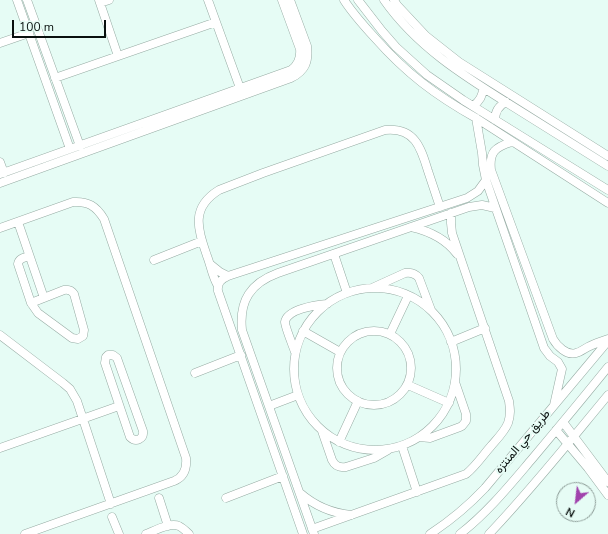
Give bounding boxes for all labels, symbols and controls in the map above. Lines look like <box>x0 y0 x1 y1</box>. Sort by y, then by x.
scale bar <box>14 12 108 38</box>
text: 100 m <box>19 19 54 35</box>
street label: طريق حي المنتزه <box>492 407 554 477</box>
north arrow <box>556 482 596 522</box>
text: N <box>563 504 578 521</box>

